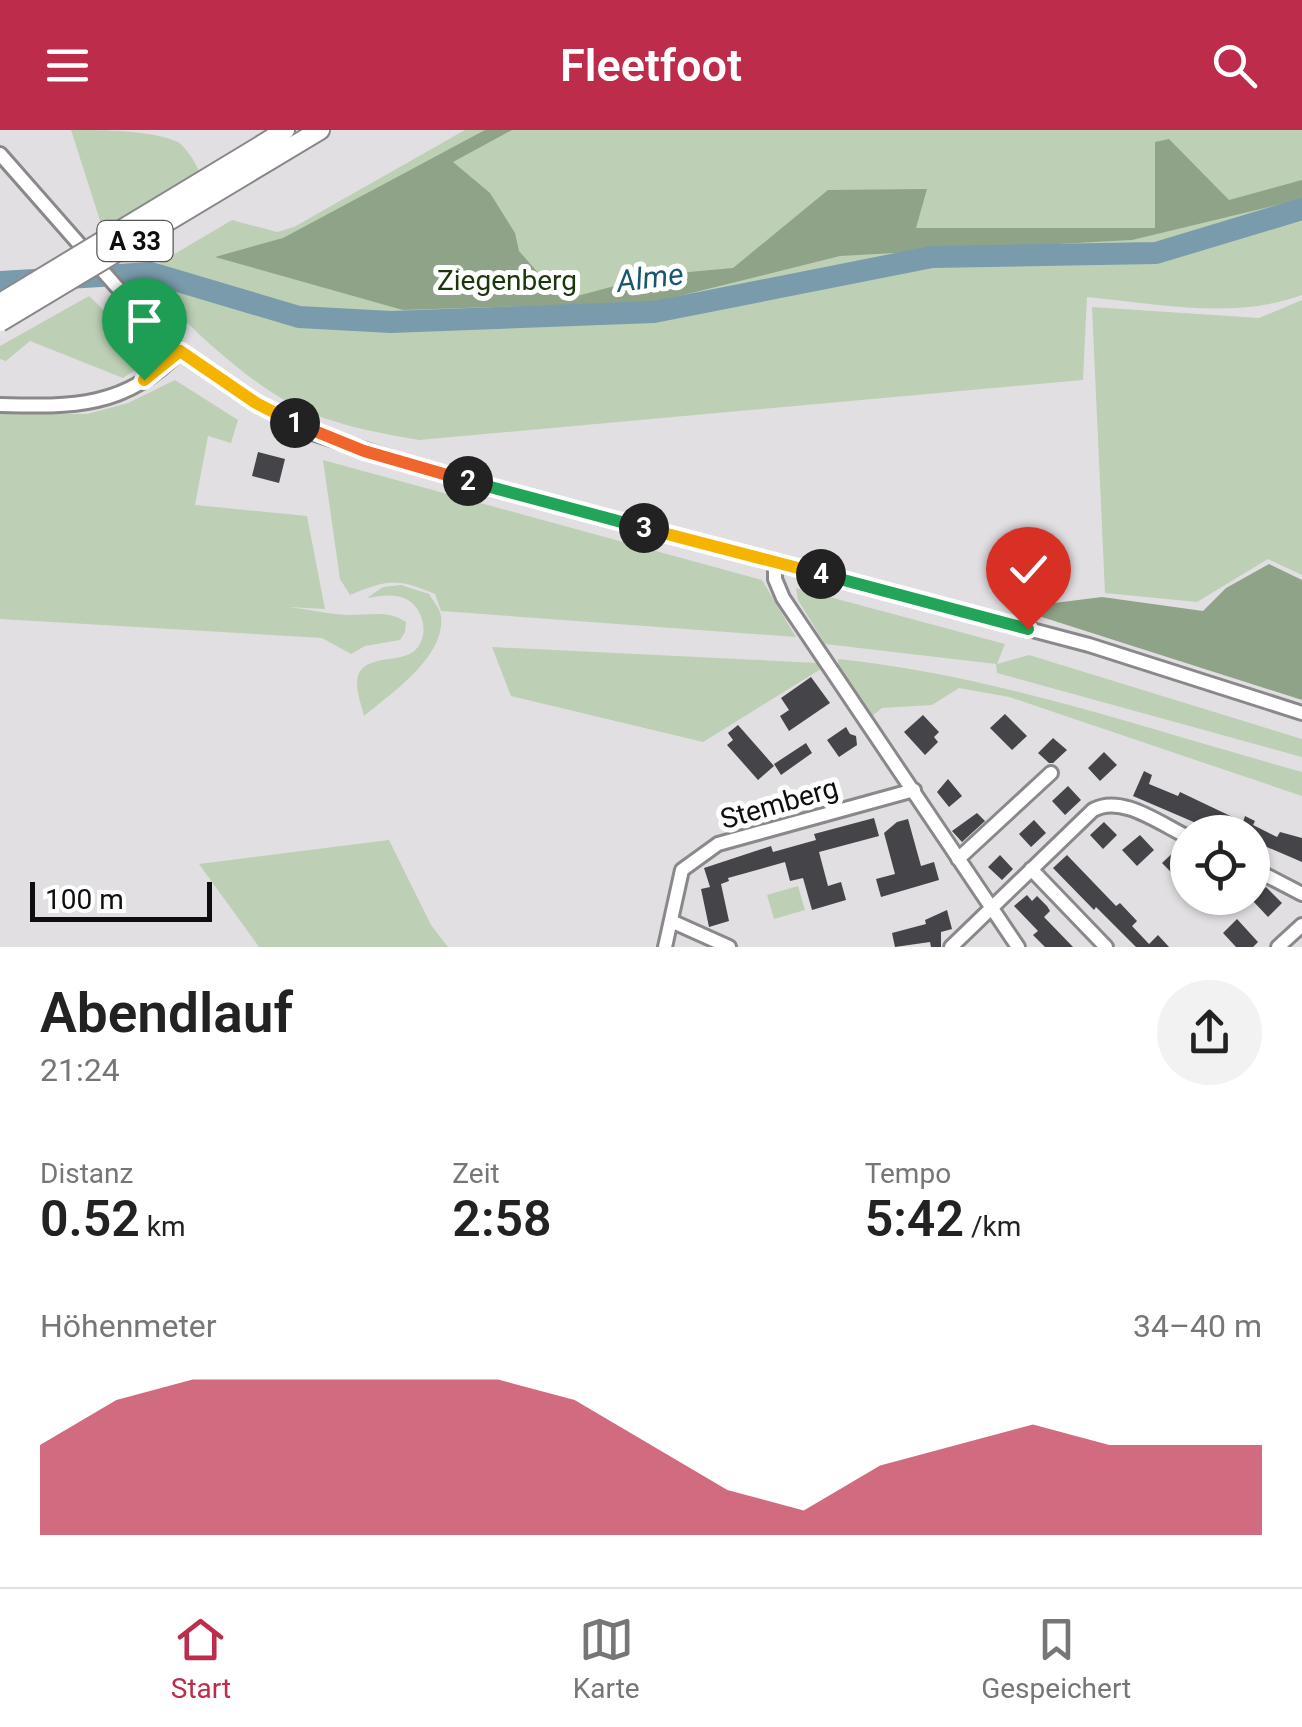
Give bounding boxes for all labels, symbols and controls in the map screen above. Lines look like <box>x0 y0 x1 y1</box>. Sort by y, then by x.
icon: menu <box>40 38 95 93</box>
icon: search <box>1207 38 1262 93</box>
text: Fleetfoot <box>560 39 742 92</box>
road number: A 33 <box>98 221 172 261</box>
water label: Alme <box>613 256 685 299</box>
park label: Ziegenberg <box>437 264 577 297</box>
pin <box>102 278 187 381</box>
icon: arrive <box>117 293 172 348</box>
pin: 1 <box>270 398 320 448</box>
text: 1 <box>287 406 303 439</box>
pin: 2 <box>443 456 493 506</box>
text: 2 <box>460 464 476 497</box>
pin: 3 <box>619 503 669 553</box>
text: 3 <box>636 511 652 544</box>
pin <box>986 527 1071 630</box>
icon: check <box>1001 542 1056 597</box>
pin: 4 <box>796 549 846 599</box>
text: 4 <box>813 557 829 590</box>
street label: Stemberg <box>717 771 842 836</box>
map controls <box>1170 815 1270 915</box>
button: locate <box>1170 815 1270 915</box>
scale bar <box>30 877 212 921</box>
text: 100 m <box>45 883 124 916</box>
button: share <box>1157 980 1262 1085</box>
text: Abendlauf <box>40 981 293 1045</box>
text: 21:24 <box>40 1051 120 1089</box>
text: Distanz <box>40 1157 133 1190</box>
text: Zeit <box>452 1157 500 1190</box>
text: Tempo <box>865 1157 951 1190</box>
text: 0.52 <box>40 1190 140 1248</box>
text: 2:58 <box>452 1190 552 1248</box>
text: 5:42 <box>865 1190 964 1248</box>
text: km <box>140 1210 186 1243</box>
text: /km <box>964 1210 1021 1243</box>
text: Höhenmeter <box>40 1307 217 1345</box>
text: 34–40 m <box>1133 1307 1262 1345</box>
tab: Start <box>171 1612 231 1705</box>
tab: Karte <box>573 1612 640 1705</box>
tab: Gespeichert <box>981 1612 1131 1705</box>

